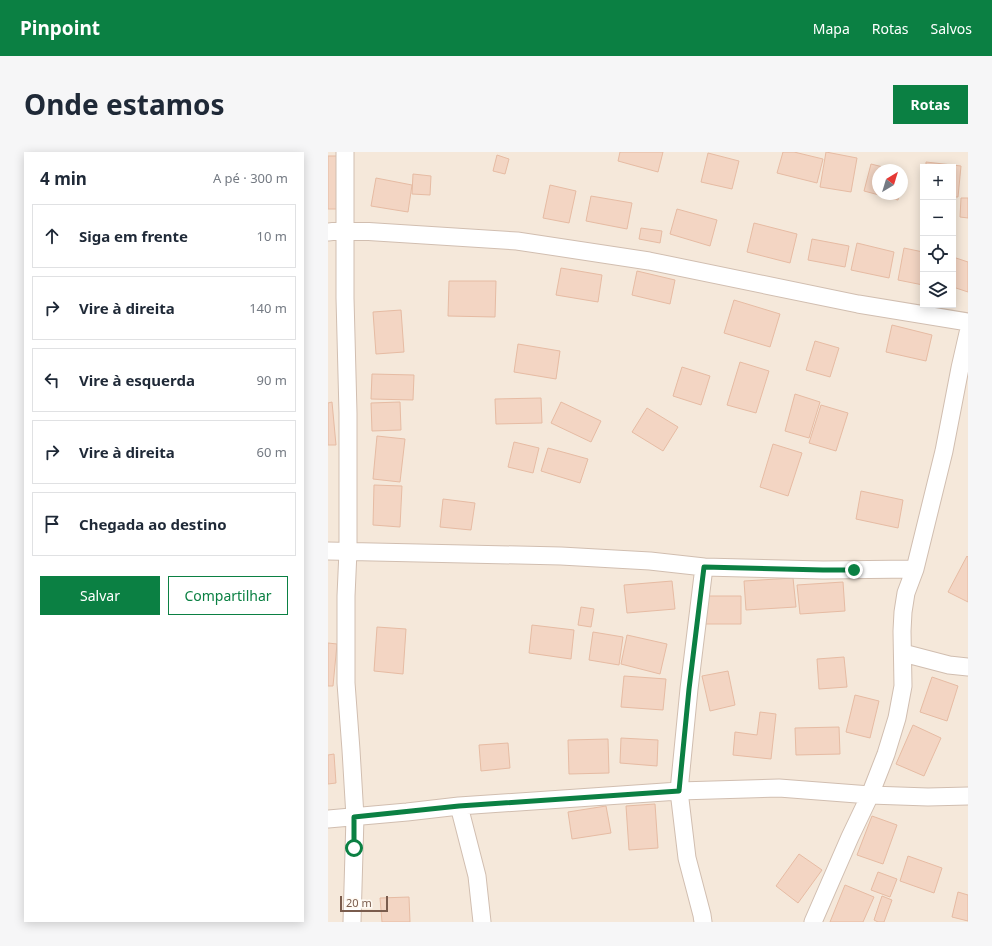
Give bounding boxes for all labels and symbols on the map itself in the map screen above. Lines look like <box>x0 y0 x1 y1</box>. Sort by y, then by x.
north arrow <box>872 164 908 200</box>
route end <box>845 561 863 579</box>
route start <box>345 839 363 857</box>
scale bar <box>340 894 388 913</box>

